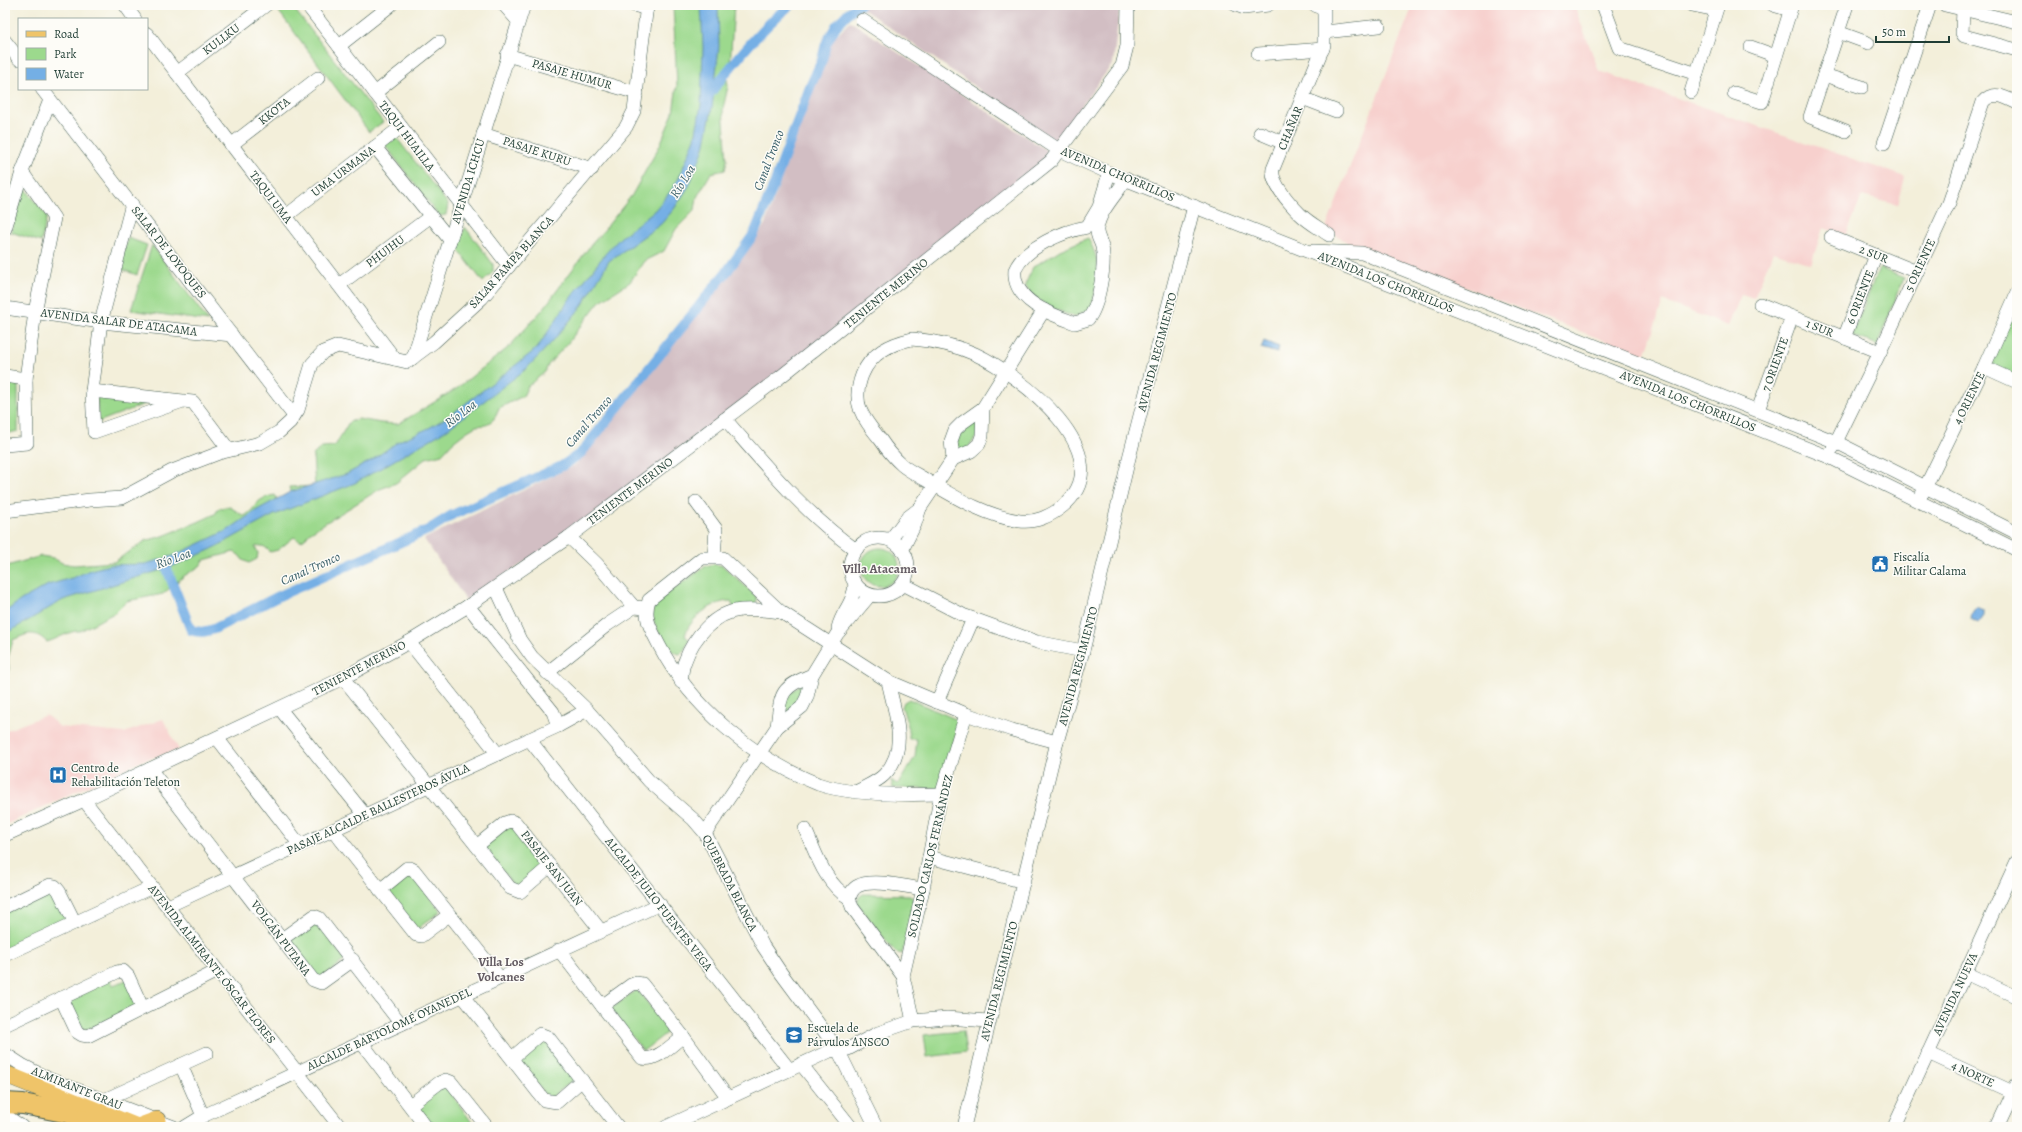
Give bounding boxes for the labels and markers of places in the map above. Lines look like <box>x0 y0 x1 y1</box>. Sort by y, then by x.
place label: Fiscalía Militar Calama <box>1893 549 1967 579</box>
public building icon: Fiscalía Militar Calama <box>1870 554 1890 574</box>
place label: Centro de Rehabilitación Teleton <box>71 760 181 790</box>
hospital icon: Centro de Rehabilitación Teleton <box>48 765 68 785</box>
place label: Escuela de Párvulos ANSCO <box>807 1020 889 1050</box>
school or university icon: Escuela de Párvulos ANSCO <box>784 1025 804 1045</box>

